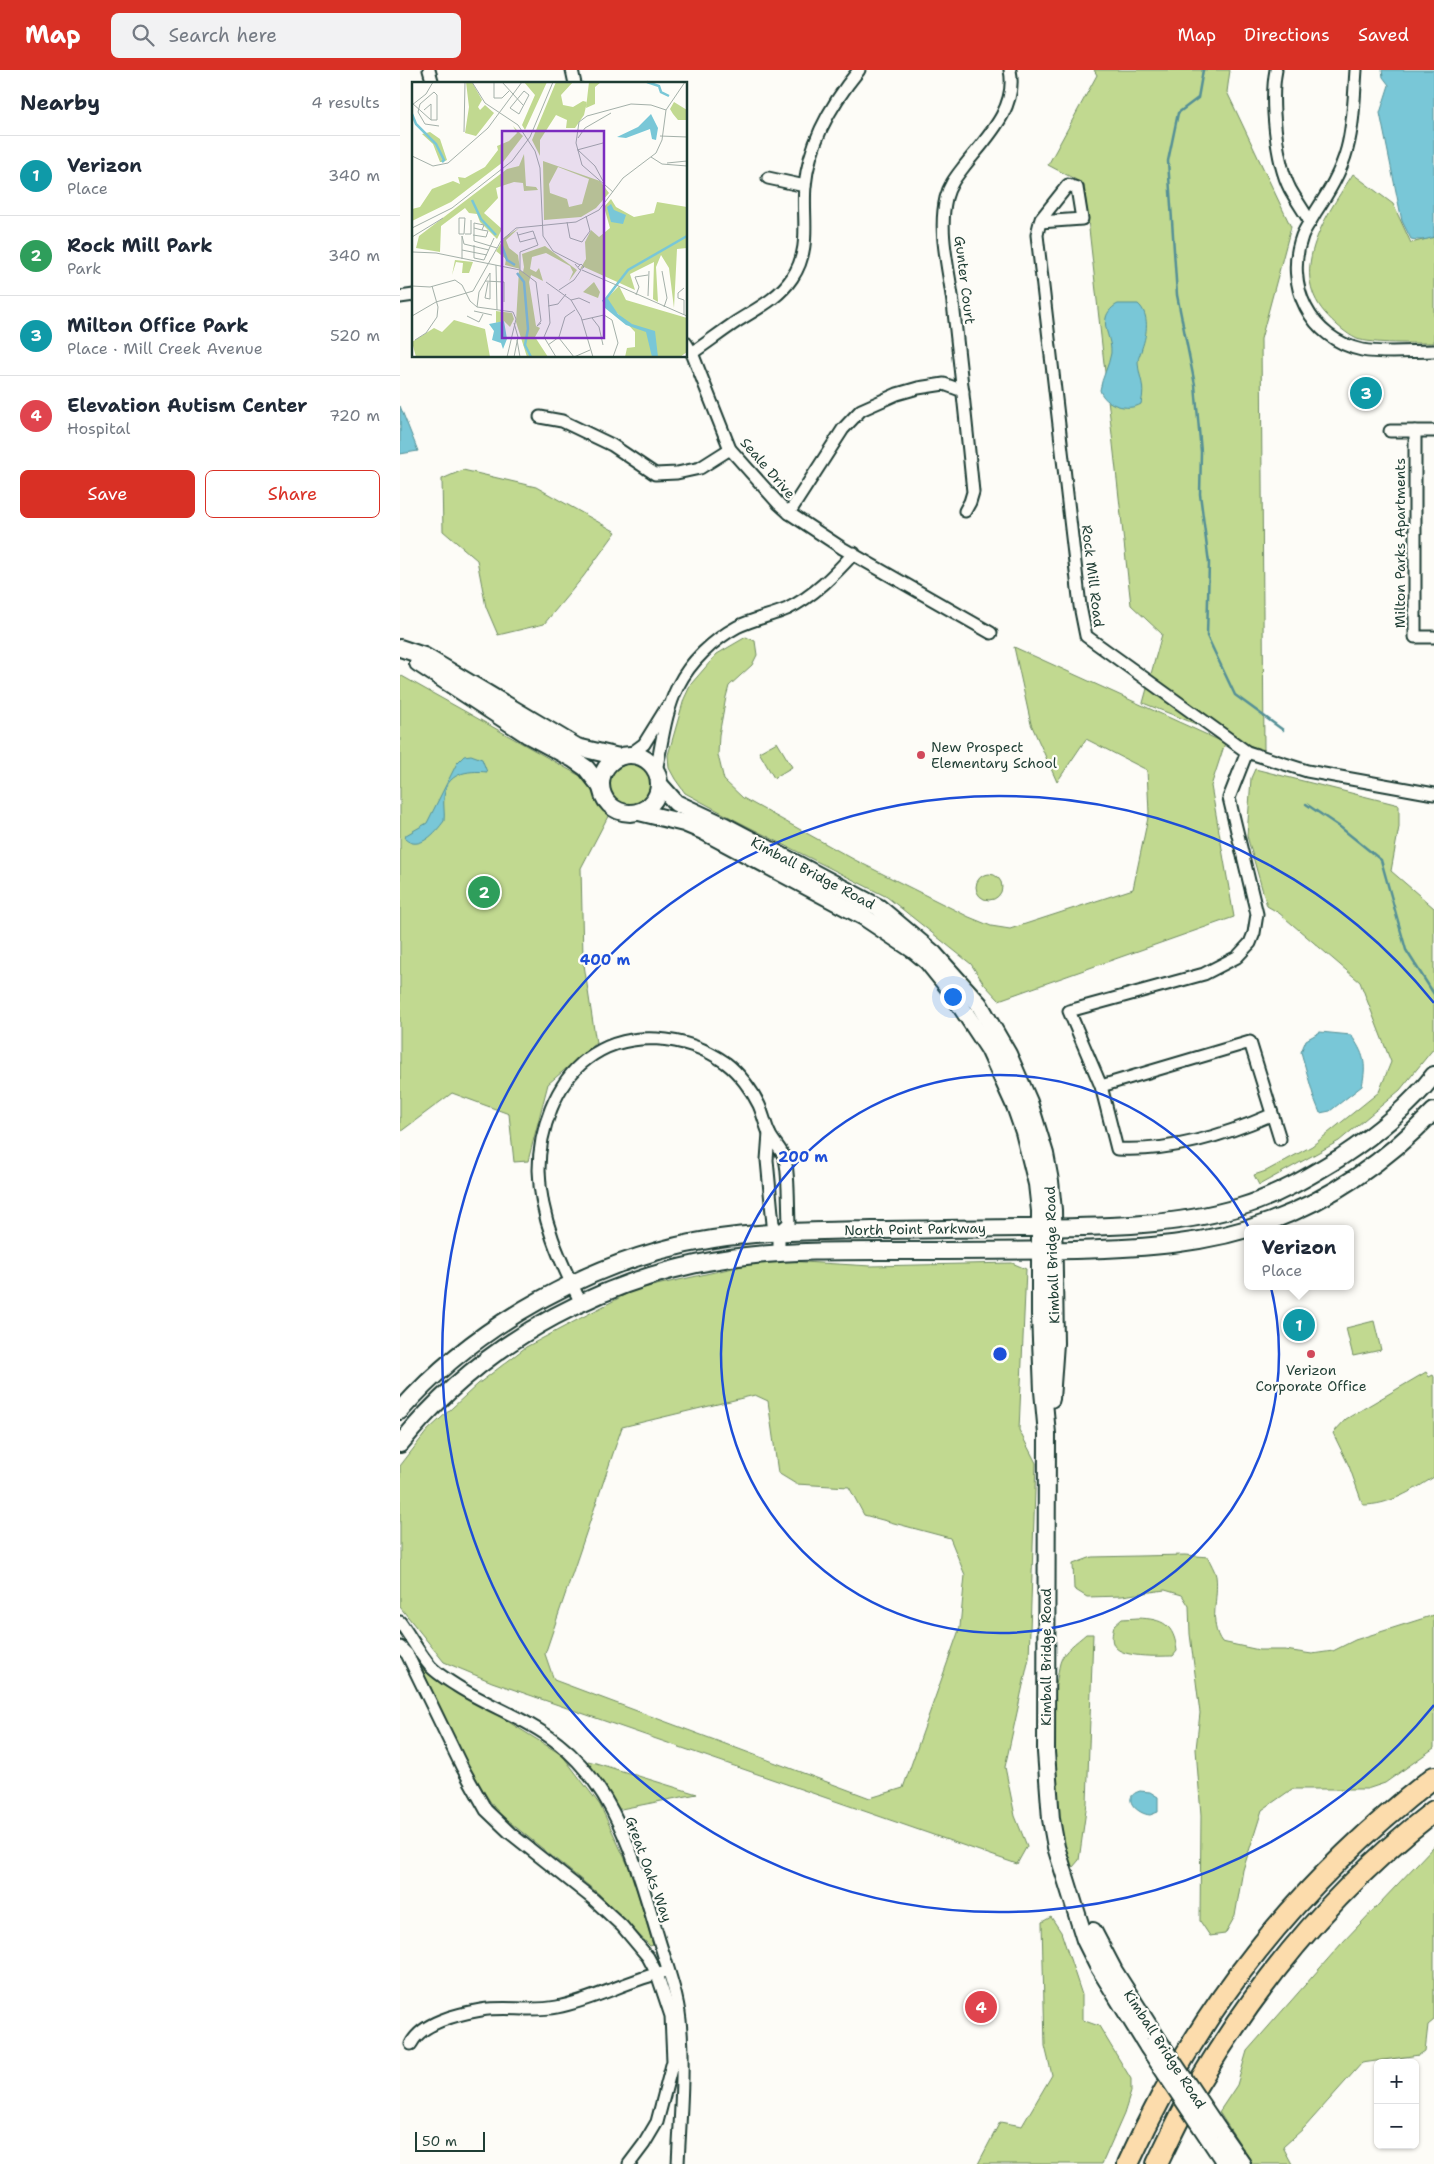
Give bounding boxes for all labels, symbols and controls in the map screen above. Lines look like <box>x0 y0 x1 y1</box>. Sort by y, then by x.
search box <box>111 13 461 58</box>
text: Map <box>25 19 81 51</box>
icon: search <box>129 21 157 49</box>
text: Search here <box>169 23 277 48</box>
text: Map <box>1178 23 1216 47</box>
text: Directions <box>1244 23 1330 47</box>
text: Saved <box>1358 23 1409 47</box>
inset map <box>412 82 688 358</box>
text: Nearby <box>20 89 100 117</box>
text: 4 results <box>311 92 380 113</box>
text: Verizon <box>67 153 142 178</box>
text: 1 <box>32 165 40 186</box>
text: 340 m <box>328 165 380 186</box>
text: Place <box>67 178 108 199</box>
text: Rock Mill Park <box>67 233 213 258</box>
street label: Gunter Court <box>951 235 979 325</box>
text: 2 <box>30 245 42 266</box>
text: 340 m <box>328 245 380 266</box>
text: Park <box>67 258 101 279</box>
text: Milton Office Park <box>67 313 249 338</box>
text: 3 <box>30 325 42 346</box>
text: 520 m <box>330 325 380 346</box>
text: Place · Mill Creek Avenue <box>67 338 263 359</box>
pin: 3 <box>1350 374 1382 412</box>
text: Elevation Autism Center <box>67 393 308 418</box>
text: 4 <box>30 405 42 426</box>
text: 720 m <box>329 405 380 426</box>
text: Hospital <box>67 418 130 439</box>
street label: Seale Drive <box>737 434 799 502</box>
street label: Milton Parks Apartments <box>1391 458 1409 628</box>
button: Save <box>20 470 195 518</box>
button: Share <box>205 470 380 518</box>
street label: Rock Mill Road <box>1078 524 1108 628</box>
place label: New Prospect Elementary School <box>931 738 1058 772</box>
marker: New Prospect Elementary School <box>915 749 927 761</box>
street label: Kimball Bridge Road <box>748 833 878 913</box>
pin: 2 <box>468 873 500 911</box>
text: 400 m <box>580 950 630 970</box>
your location <box>940 984 966 1010</box>
text: 200 m <box>778 1147 828 1167</box>
street label: Kimball Bridge Road <box>1041 1186 1063 1324</box>
street label: North Point Parkway <box>844 1219 986 1239</box>
popup <box>1244 1225 1354 1290</box>
text: Verizon <box>1262 1235 1336 1260</box>
text: Place <box>1262 1260 1302 1281</box>
pin: 1 <box>1283 1306 1315 1344</box>
centre of rings <box>991 1345 1009 1363</box>
marker: Verizon Corporate Office <box>1305 1348 1317 1360</box>
place label: Verizon Corporate Office <box>1255 1361 1367 1395</box>
street label: Kimball Bridge Road <box>1037 1588 1055 1726</box>
street label: Great Oaks Way <box>622 1814 676 1924</box>
street label: Kimball Bridge Road <box>1120 1986 1210 2112</box>
pin: 4 <box>965 1988 997 2026</box>
map controls <box>1374 2059 1419 2149</box>
button: + <box>1374 2059 1419 2104</box>
button: − <box>1374 2104 1419 2149</box>
scale bar <box>415 2129 485 2152</box>
text: 50 m <box>422 2132 457 2150</box>

